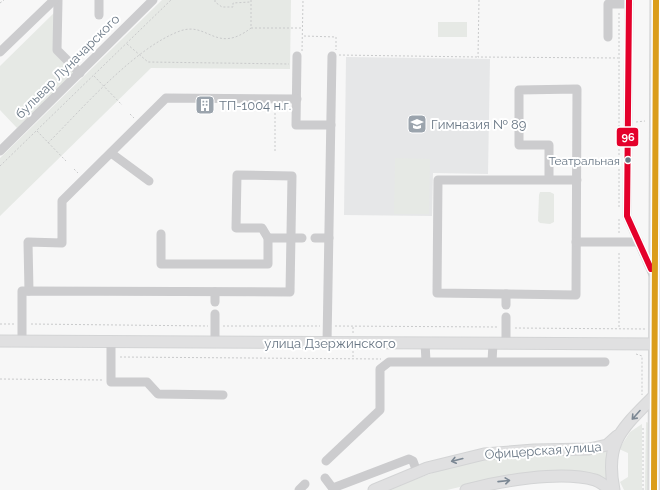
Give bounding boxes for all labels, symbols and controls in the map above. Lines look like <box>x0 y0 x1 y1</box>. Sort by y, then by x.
street label: бульвар Луначарского <box>12 11 123 122</box>
building icon: ТП-1004 н.г. <box>194 94 216 116</box>
place label: ТП-1004 н.г. <box>219 98 291 113</box>
school or university icon: Гимназия № 89 <box>406 113 428 135</box>
place label: Гимназия № 89 <box>431 117 527 132</box>
line badge: 96 <box>616 127 639 147</box>
text: 96 <box>621 131 635 144</box>
place label: Театральная <box>548 154 620 168</box>
marker: Театральная <box>623 155 633 165</box>
street label: улица Дзержинского <box>264 336 396 351</box>
one-way arrow <box>631 410 640 420</box>
street label: Офицерская улица <box>484 439 602 462</box>
one-way arrow <box>451 457 464 465</box>
one-way arrow <box>497 477 510 485</box>

